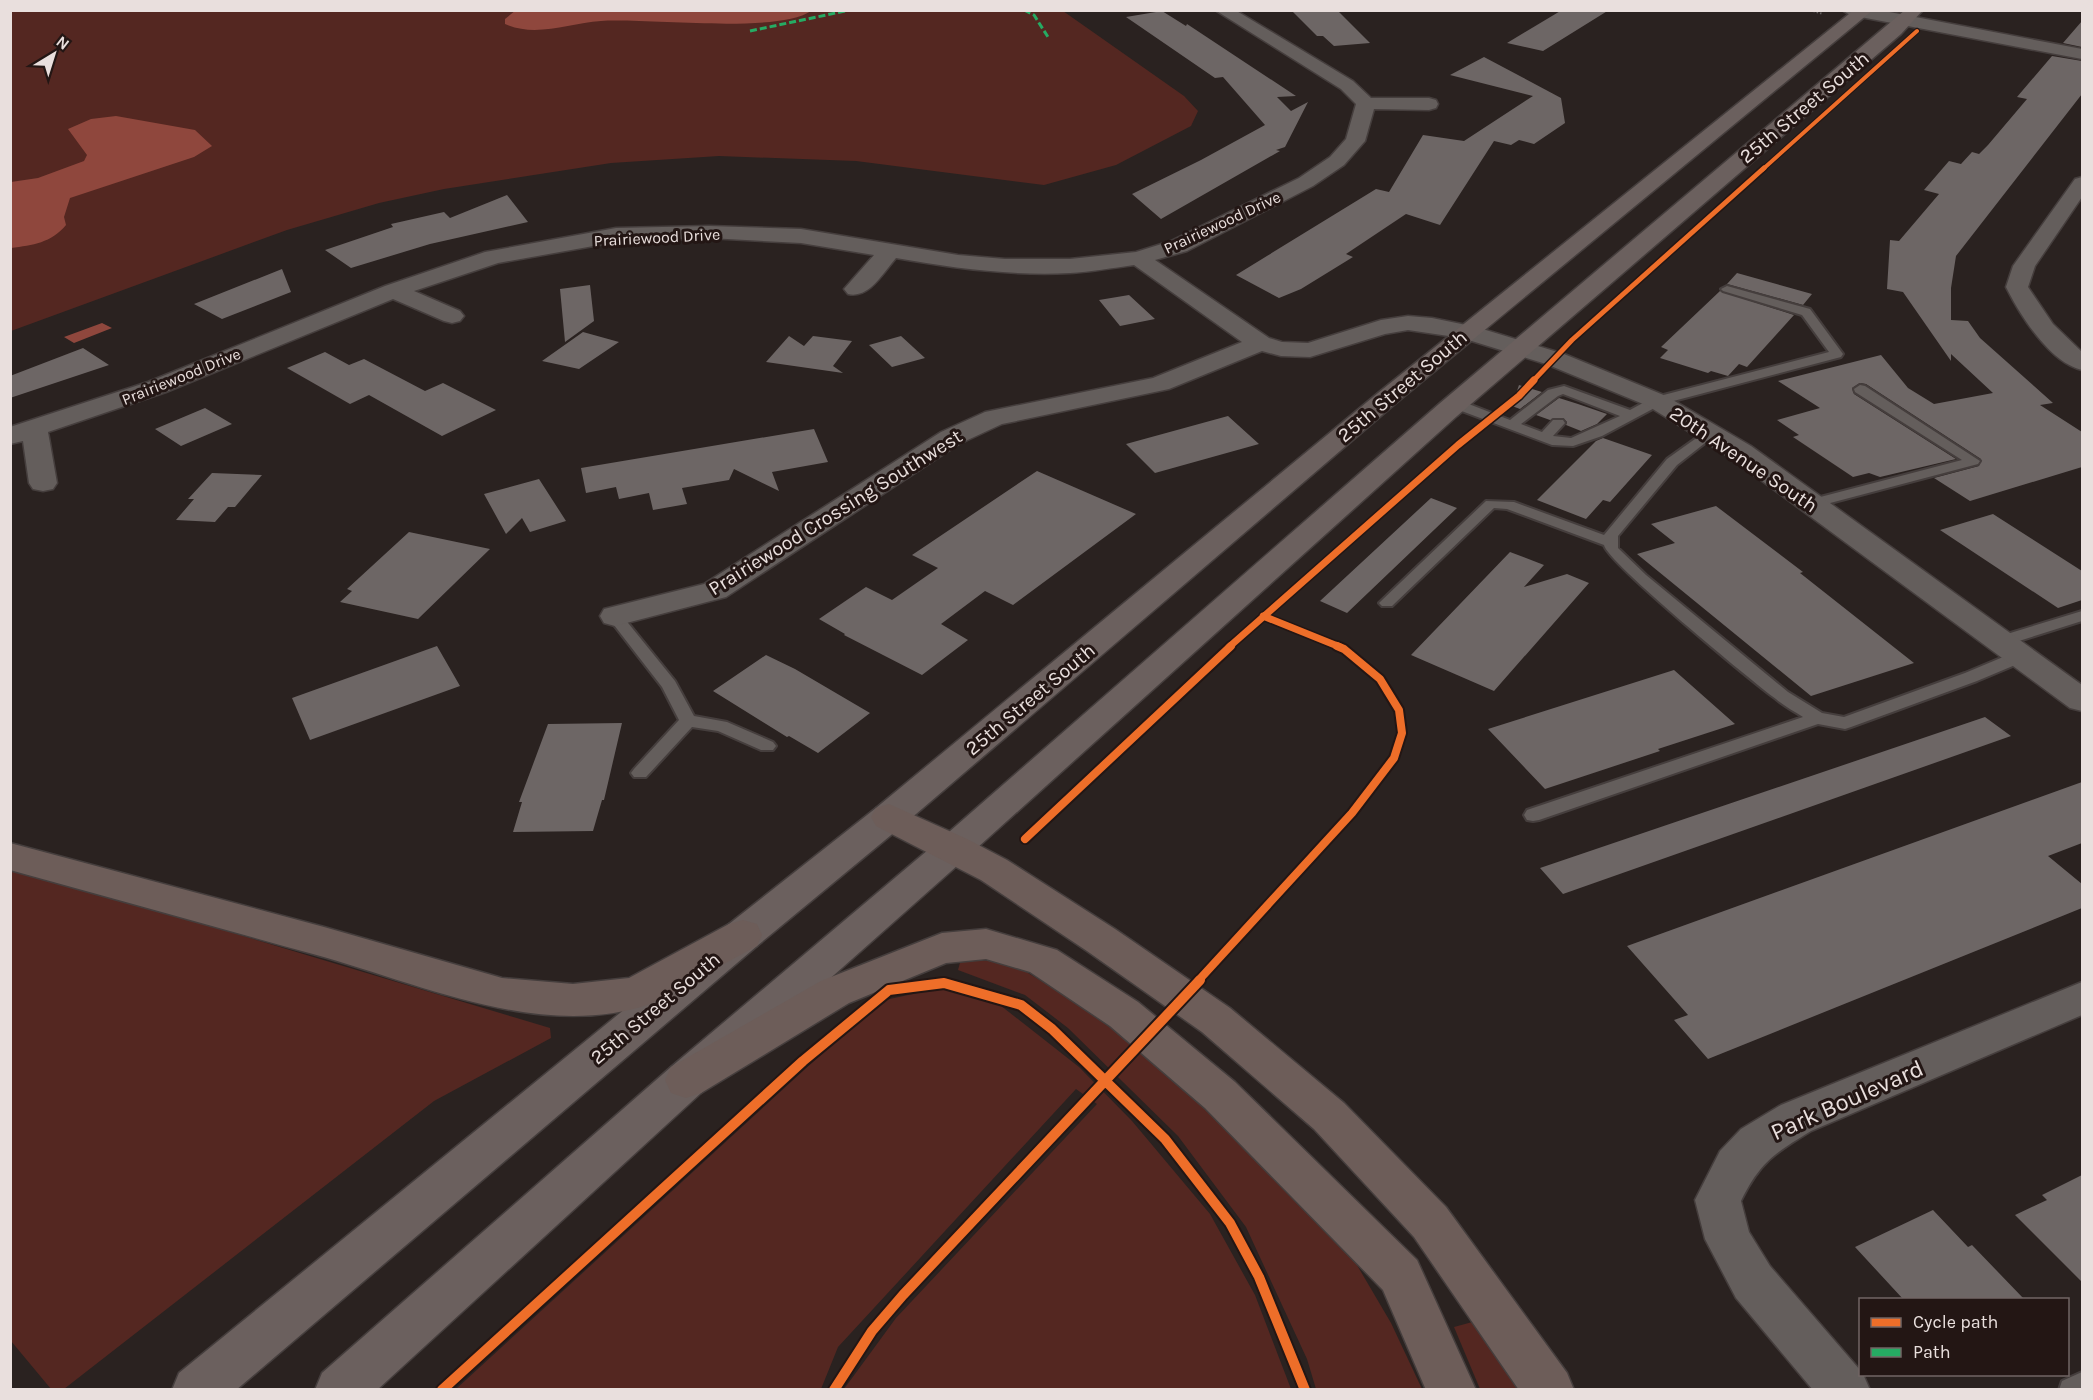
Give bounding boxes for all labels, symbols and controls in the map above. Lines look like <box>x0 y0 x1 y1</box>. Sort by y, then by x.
north arrow <box>24 24 84 84</box>
text: N <box>53 32 73 54</box>
street label: 25th Street South <box>1735 47 1874 168</box>
street label: Prairiewood Drive <box>1161 187 1284 258</box>
street label: Prairiewood Drive <box>593 225 721 250</box>
street label: 25th Street South <box>1333 326 1472 447</box>
street label: Prairiewood Drive <box>119 344 243 409</box>
street label: 20th Avenue South <box>1666 401 1822 517</box>
street label: Prairiewood Crossing Southwest <box>704 424 967 600</box>
street label: 25th Street South <box>961 639 1100 760</box>
street label: 25th Street South <box>586 948 725 1069</box>
street label: Park Boulevard <box>1766 1054 1928 1146</box>
legend <box>1859 1298 2069 1376</box>
text: Cycle path <box>1913 1311 1998 1333</box>
text: Path <box>1913 1341 1951 1363</box>

